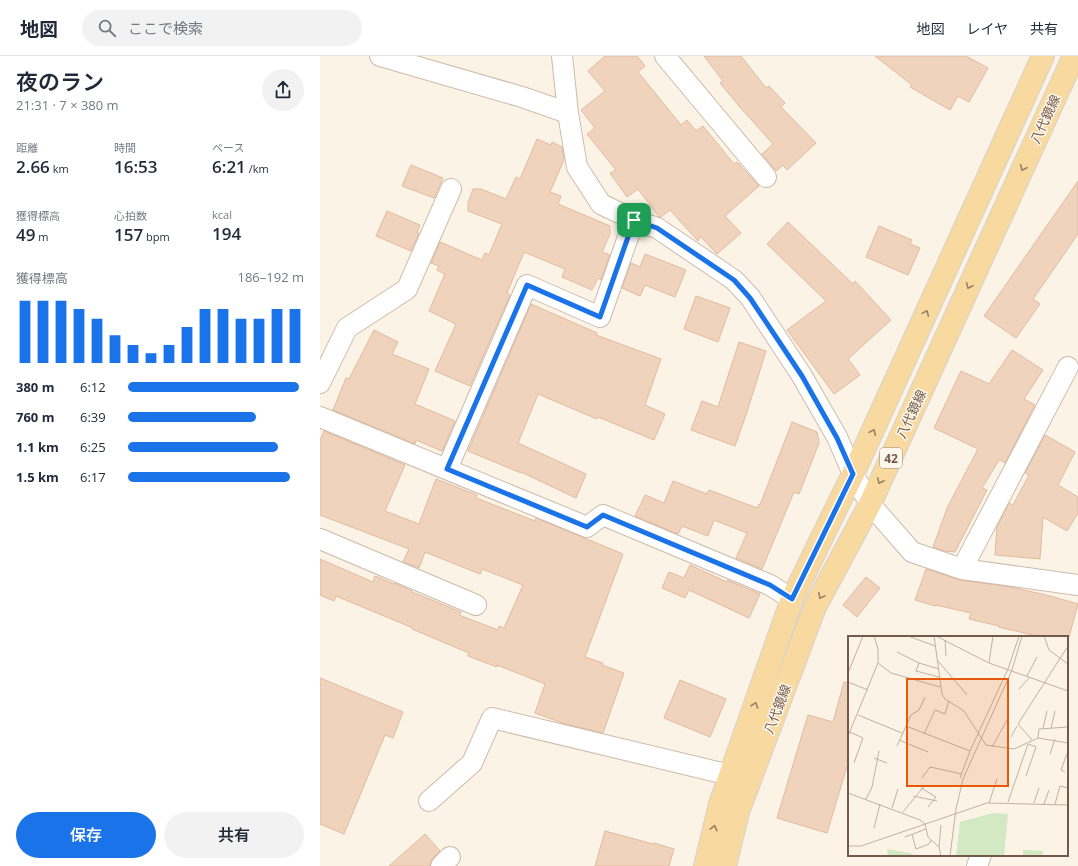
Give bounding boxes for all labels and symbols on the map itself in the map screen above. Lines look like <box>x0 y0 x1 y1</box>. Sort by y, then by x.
street label: 八代鏡線 <box>1026 92 1064 146</box>
one-way arrow <box>1020 164 1028 171</box>
pin <box>617 203 651 237</box>
one-way arrow <box>966 282 974 289</box>
one-way arrow <box>922 310 930 317</box>
street label: 八代鏡線 <box>892 387 930 441</box>
one-way arrow <box>868 428 876 436</box>
road number: 42 <box>880 448 902 468</box>
one-way arrow <box>877 476 885 484</box>
one-way arrow <box>818 592 826 600</box>
inset map <box>848 636 1068 856</box>
street label: 八代鏡線 <box>759 681 795 737</box>
one-way arrow <box>750 701 758 708</box>
one-way arrow <box>709 825 718 832</box>

